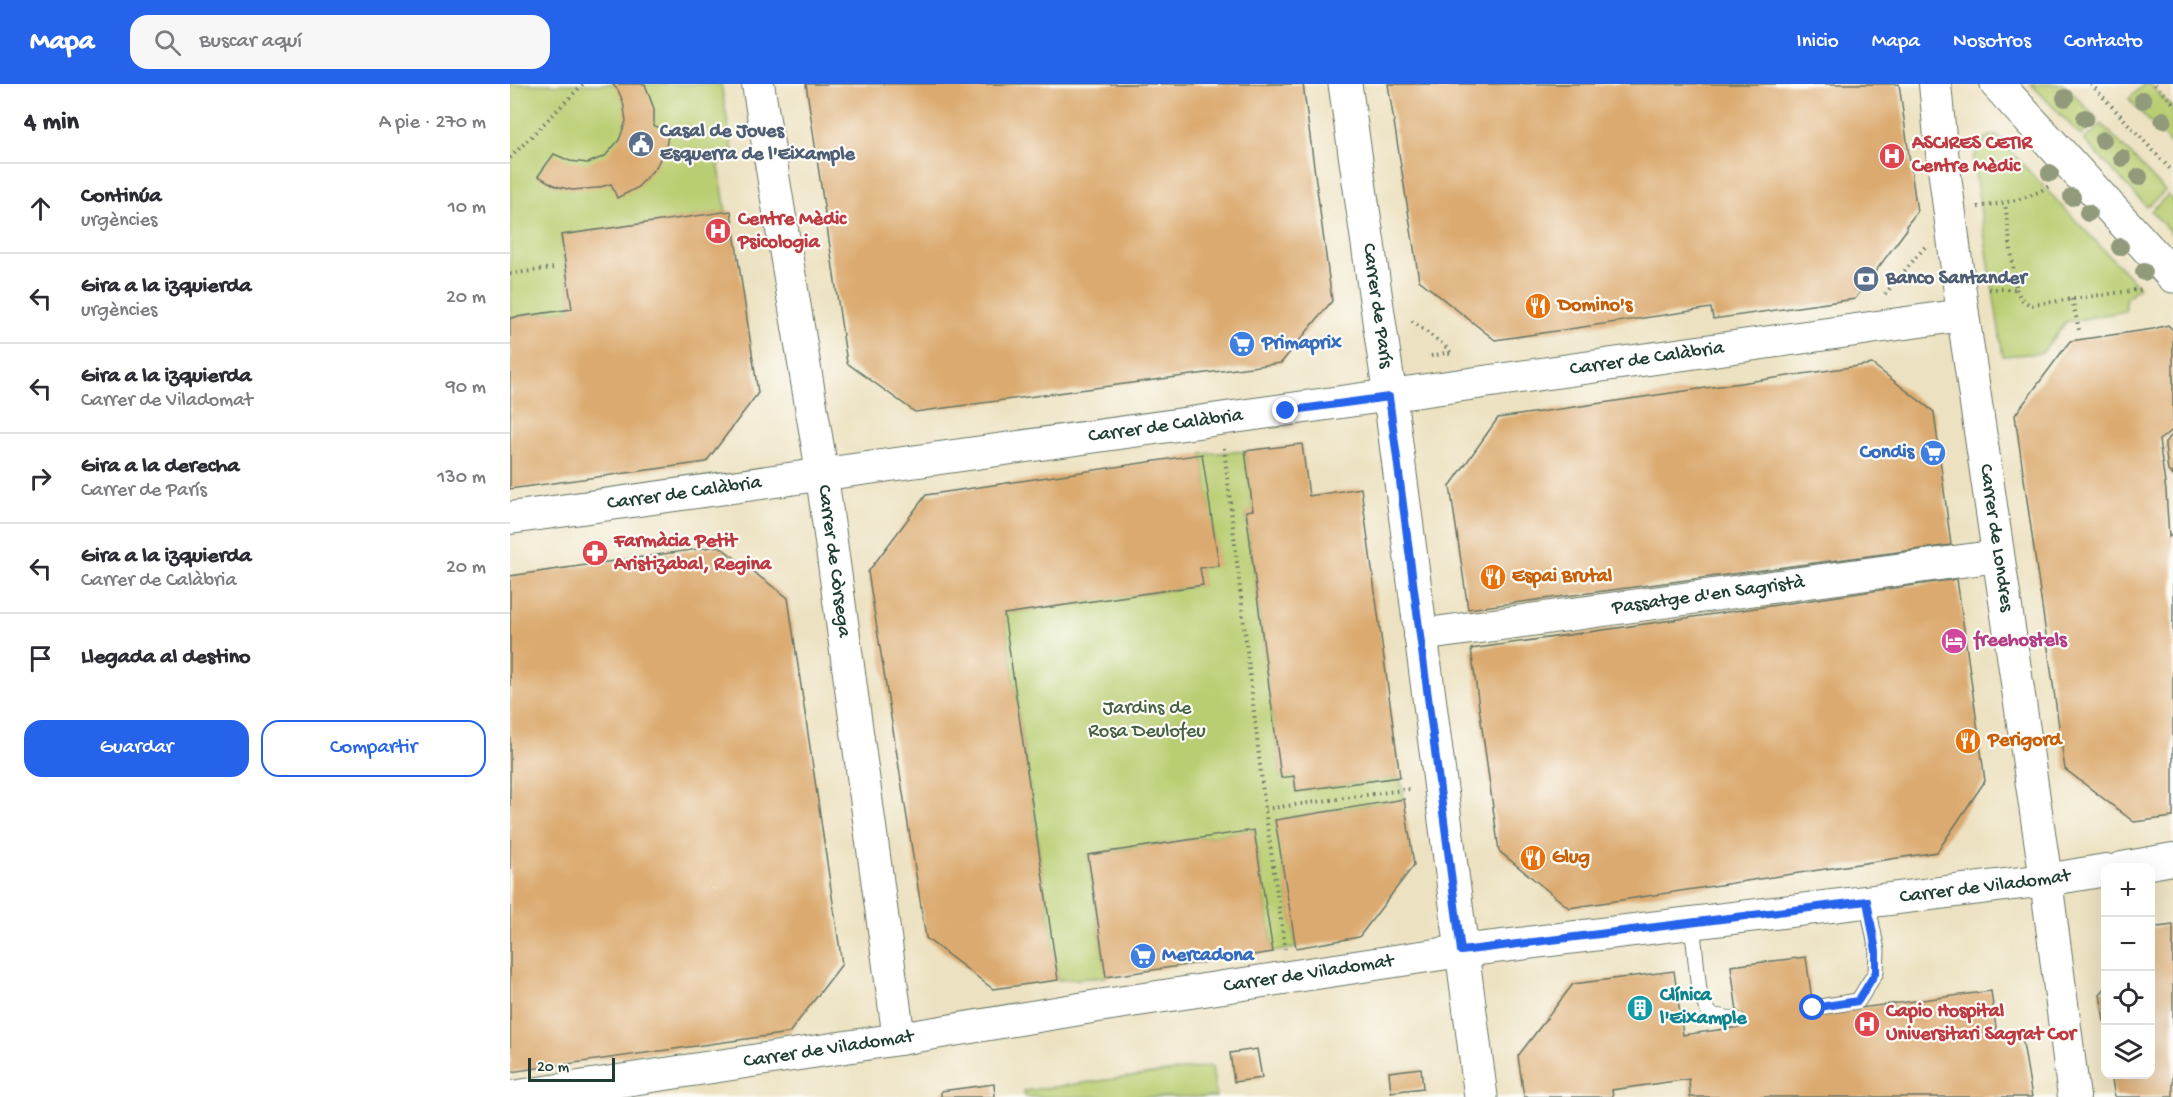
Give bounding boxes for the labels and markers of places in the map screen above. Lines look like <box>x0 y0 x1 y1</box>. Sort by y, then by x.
place label: Casal de Joves Esquerra de l'Eixample <box>659 121 856 167</box>
public building icon: Casal de Joves Esquerra de l'Eixample <box>626 129 656 159</box>
place label: ASCIRES CETIR Centre Mèdic <box>1911 133 2033 179</box>
hospital icon: ASCIRES CETIR Centre Mèdic <box>1877 141 1907 171</box>
place label: Centre Mèdic Psicologia <box>737 209 847 255</box>
hospital icon: Centre Mèdic Psicologia <box>703 216 733 246</box>
bank icon: Banco Santander <box>1851 264 1881 294</box>
place label: Banco Santander <box>1885 268 2028 291</box>
restaurant icon: Domino's <box>1523 291 1553 321</box>
place label: Domino's <box>1556 295 1634 318</box>
supermarket icon: Primaprix <box>1227 329 1257 359</box>
place label: Primaprix <box>1261 333 1342 356</box>
supermarket icon: Condis <box>1918 438 1948 468</box>
place label: Condis <box>1859 442 1916 465</box>
place label: Farmàcia Petit Aristizabal, Regina <box>613 531 772 577</box>
pharmacy icon: Farmàcia Petit Aristizabal, Regina <box>580 538 610 568</box>
restaurant icon: Espai Brutal <box>1478 562 1508 592</box>
place label: Espai Brutal <box>1512 566 1613 589</box>
hotel icon: freehostels <box>1939 626 1969 656</box>
place label: freehostels <box>1973 630 2068 653</box>
restaurant icon: Perigord <box>1953 726 1983 756</box>
place label: Perigord <box>1987 730 2064 753</box>
restaurant icon: Glug <box>1518 843 1548 873</box>
place label: Glug <box>1552 847 1590 870</box>
supermarket icon: Mercadona <box>1128 941 1158 971</box>
place label: Mercadona <box>1162 945 1255 968</box>
place label: Clínica l'Eixample <box>1659 985 1747 1031</box>
building icon: Clínica l'Eixample <box>1625 993 1655 1023</box>
place label: Capio Hospital Universitari Sagrat Cor <box>1885 1001 2078 1047</box>
hospital icon: Capio Hospital Universitari Sagrat Cor <box>1852 1009 1882 1039</box>

